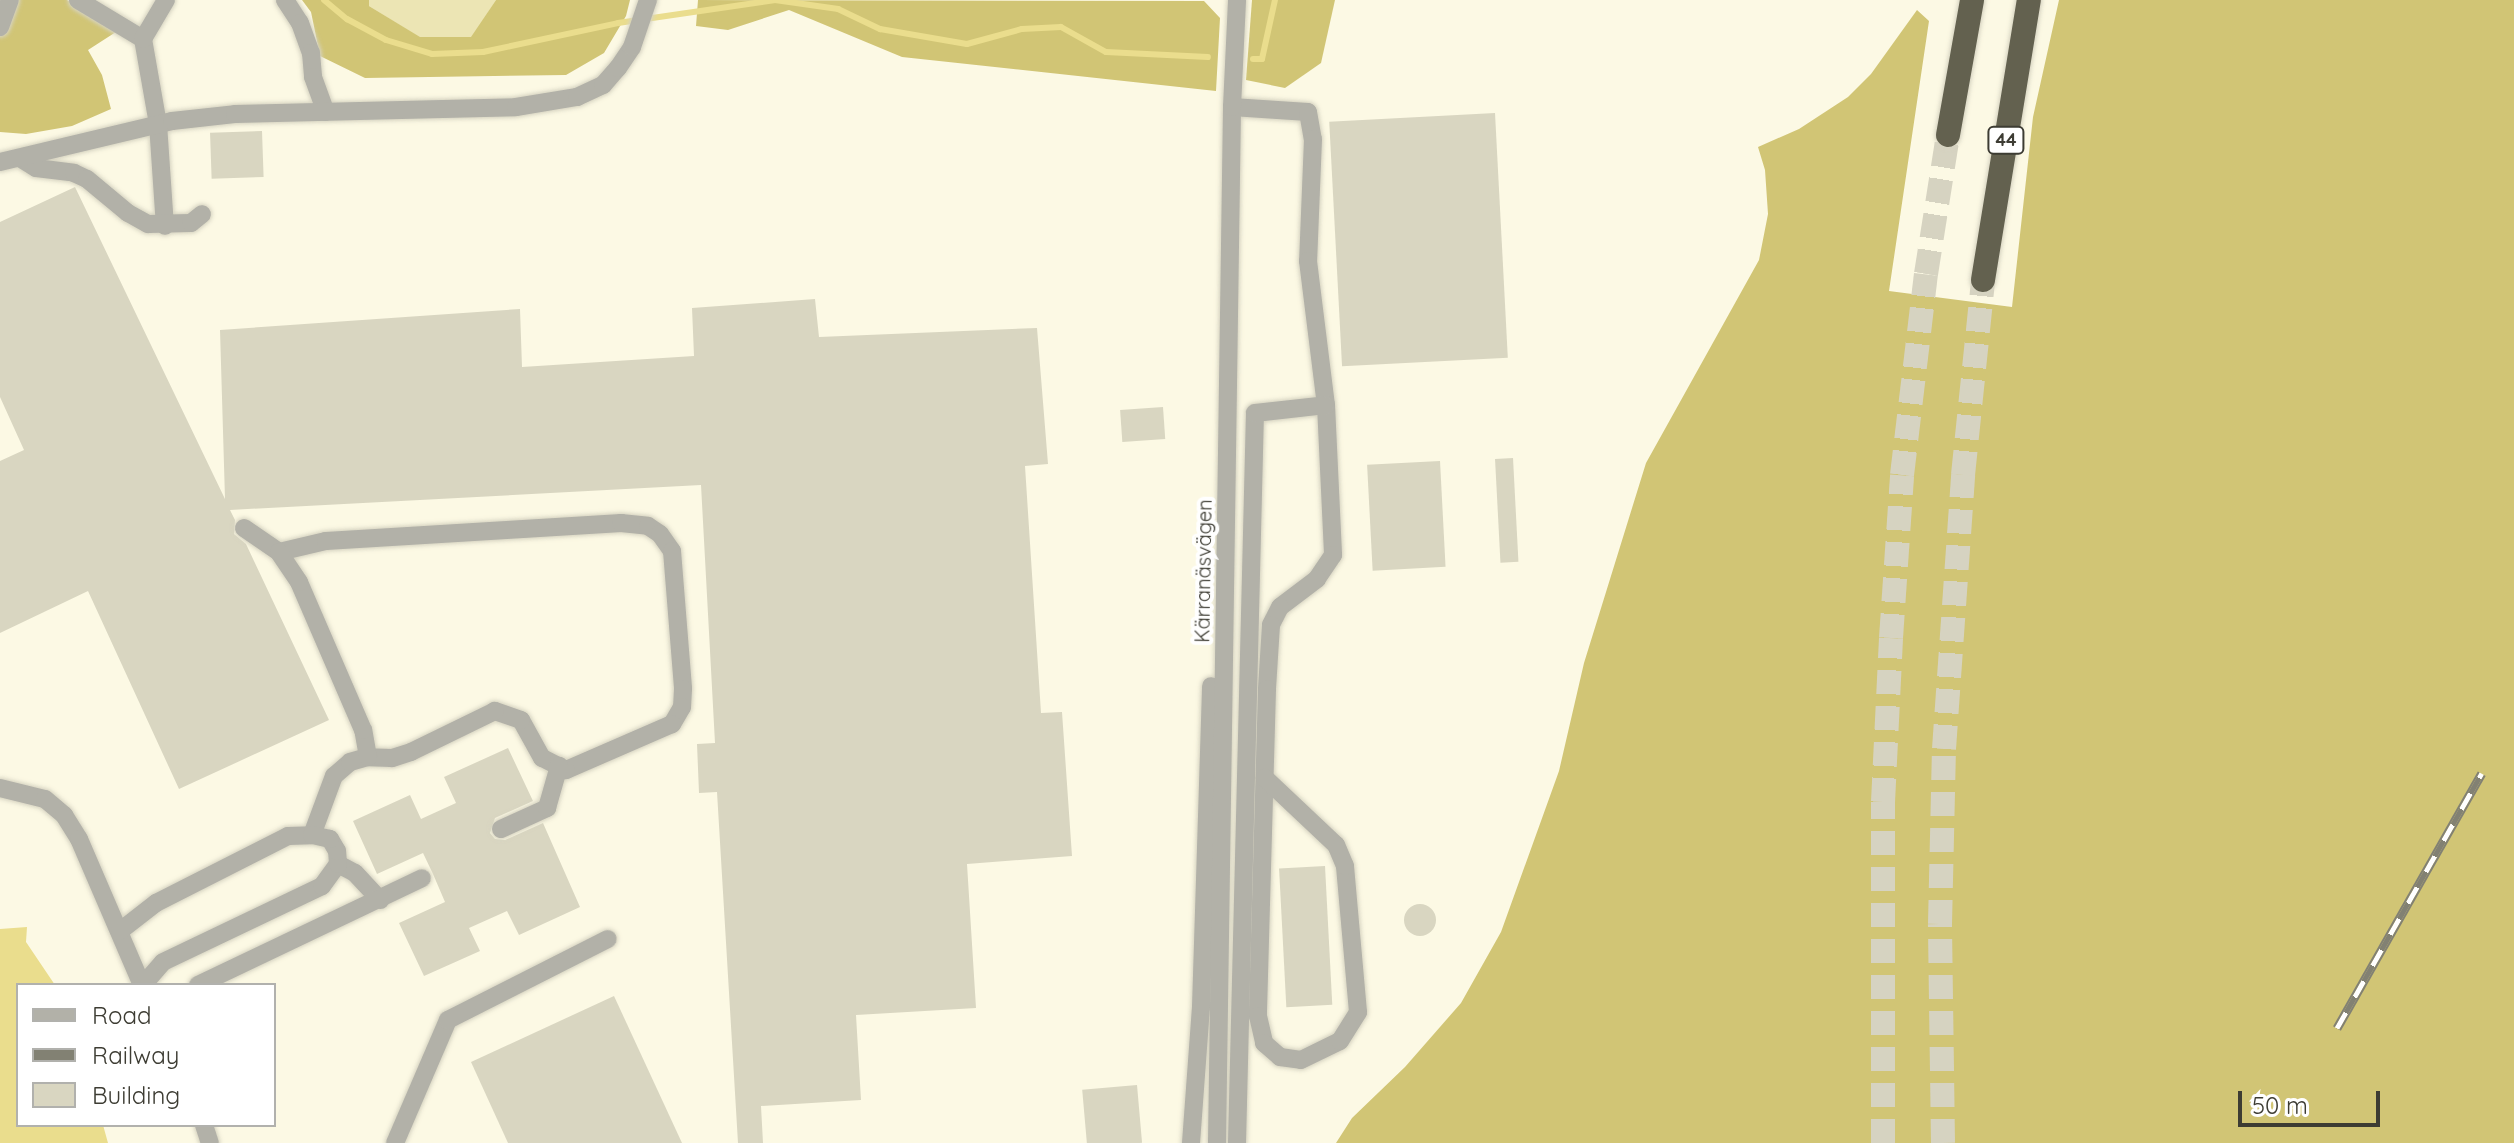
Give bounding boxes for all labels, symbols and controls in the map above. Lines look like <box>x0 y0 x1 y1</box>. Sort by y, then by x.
road number: 44 <box>1986 126 2026 154</box>
street label: Kärranäsvägen <box>1190 499 1216 643</box>
legend <box>16 983 276 1127</box>
text: Road <box>92 1000 152 1030</box>
text: Railway <box>92 1040 179 1070</box>
scale bar <box>2242 1075 2384 1125</box>
text: Building <box>92 1080 180 1110</box>
text: 50 m <box>2252 1090 2308 1120</box>

